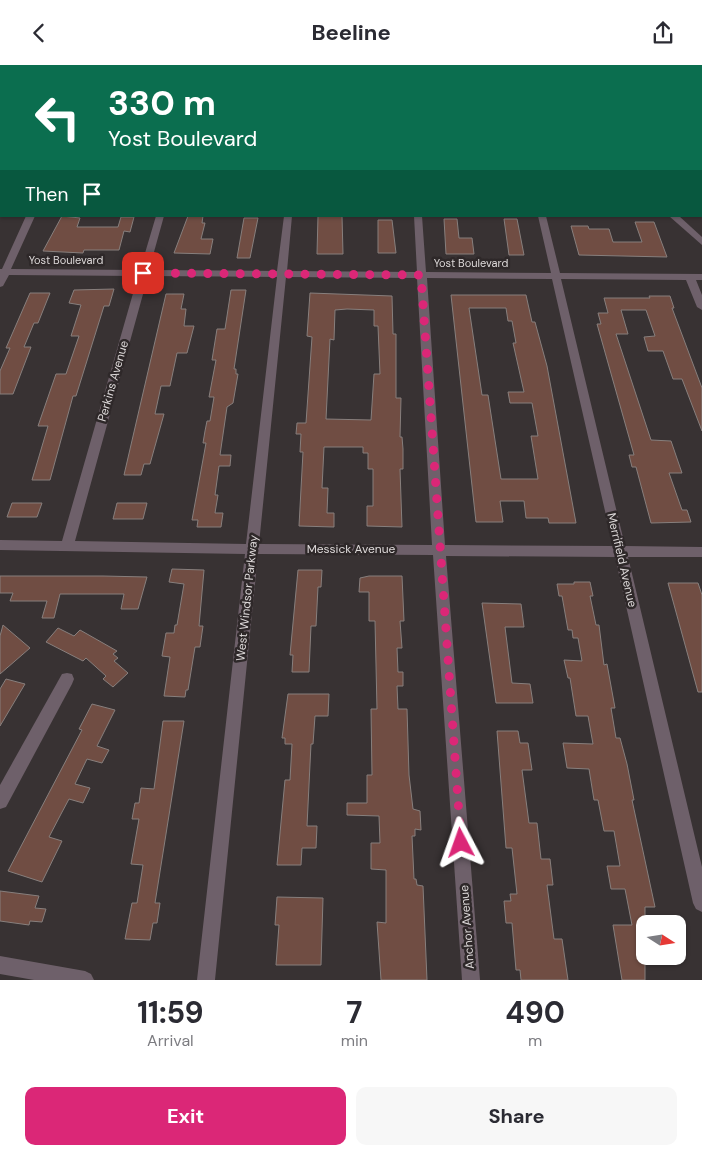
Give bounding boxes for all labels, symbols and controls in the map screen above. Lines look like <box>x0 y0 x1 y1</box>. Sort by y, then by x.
text: Beeline <box>311 18 391 47</box>
icon: back <box>25 19 53 47</box>
icon: share <box>649 19 677 47</box>
text: 330 m <box>108 80 216 126</box>
icon: left <box>25 85 90 150</box>
text: Yost Boulevard <box>108 124 257 153</box>
icon: arrive <box>78 180 106 208</box>
text: Then <box>25 182 68 207</box>
pin <box>122 252 164 294</box>
street label: Yost Boulevard <box>29 253 103 267</box>
street label: Yost Boulevard <box>434 256 508 270</box>
icon: arrive <box>129 259 157 287</box>
street label: Perkins Avenue <box>94 338 132 423</box>
street label: Merrifield Avenue <box>603 511 641 609</box>
street label: West Windsor Parkway <box>232 534 262 662</box>
street label: Messick Avenue <box>307 541 396 557</box>
position arrow <box>434 816 486 868</box>
street label: Anchor Avenue <box>456 884 478 970</box>
north arrow <box>636 915 686 965</box>
map controls <box>636 915 686 965</box>
text: 11:59 <box>137 993 204 1032</box>
text: 7 <box>346 993 362 1032</box>
text: 490 <box>505 993 565 1032</box>
text: Arrival <box>147 1030 194 1051</box>
text: min <box>341 1030 368 1051</box>
text: m <box>528 1030 542 1051</box>
button: Exit <box>25 1087 346 1145</box>
button: Share <box>356 1087 677 1145</box>

